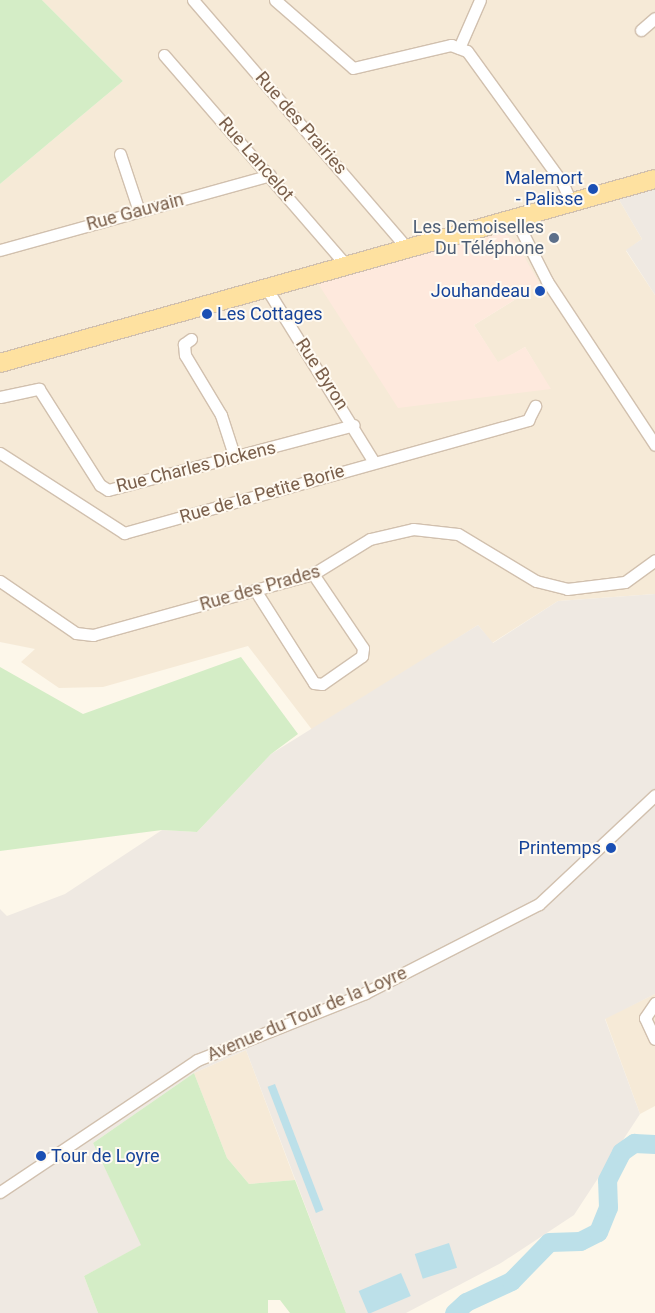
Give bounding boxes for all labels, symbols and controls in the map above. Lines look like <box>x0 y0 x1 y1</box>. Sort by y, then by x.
street label: Rue des Prairies <box>251 67 351 179</box>
street label: Rue Lancelot <box>214 113 298 205</box>
place label: Malemort - Palisse <box>505 168 583 210</box>
marker: Malemort - Palisse <box>587 183 599 195</box>
street label: Rue Gauvain <box>84 189 186 235</box>
place label: Les Demoiselles Du Téléphone <box>413 217 544 260</box>
marker: Les Demoiselles Du Téléphone <box>548 232 560 244</box>
place label: Jouhandeau <box>431 280 530 302</box>
marker: Jouhandeau <box>534 285 546 297</box>
place label: Les Cottages <box>217 303 322 325</box>
marker: Les Cottages <box>201 308 213 320</box>
street label: Rue Byron <box>291 334 353 414</box>
street label: Rue Charles Dickens <box>114 437 278 497</box>
street label: Rue de la Petite Borie <box>177 460 347 528</box>
street label: Rue des Prades <box>197 560 323 616</box>
place label: Printemps <box>519 837 601 859</box>
marker: Printemps <box>605 842 617 854</box>
street label: Avenue du Tour de la Loyre <box>204 962 410 1066</box>
place label: Tour de Loyre <box>51 1145 160 1167</box>
marker: Tour de Loyre <box>35 1150 47 1162</box>

